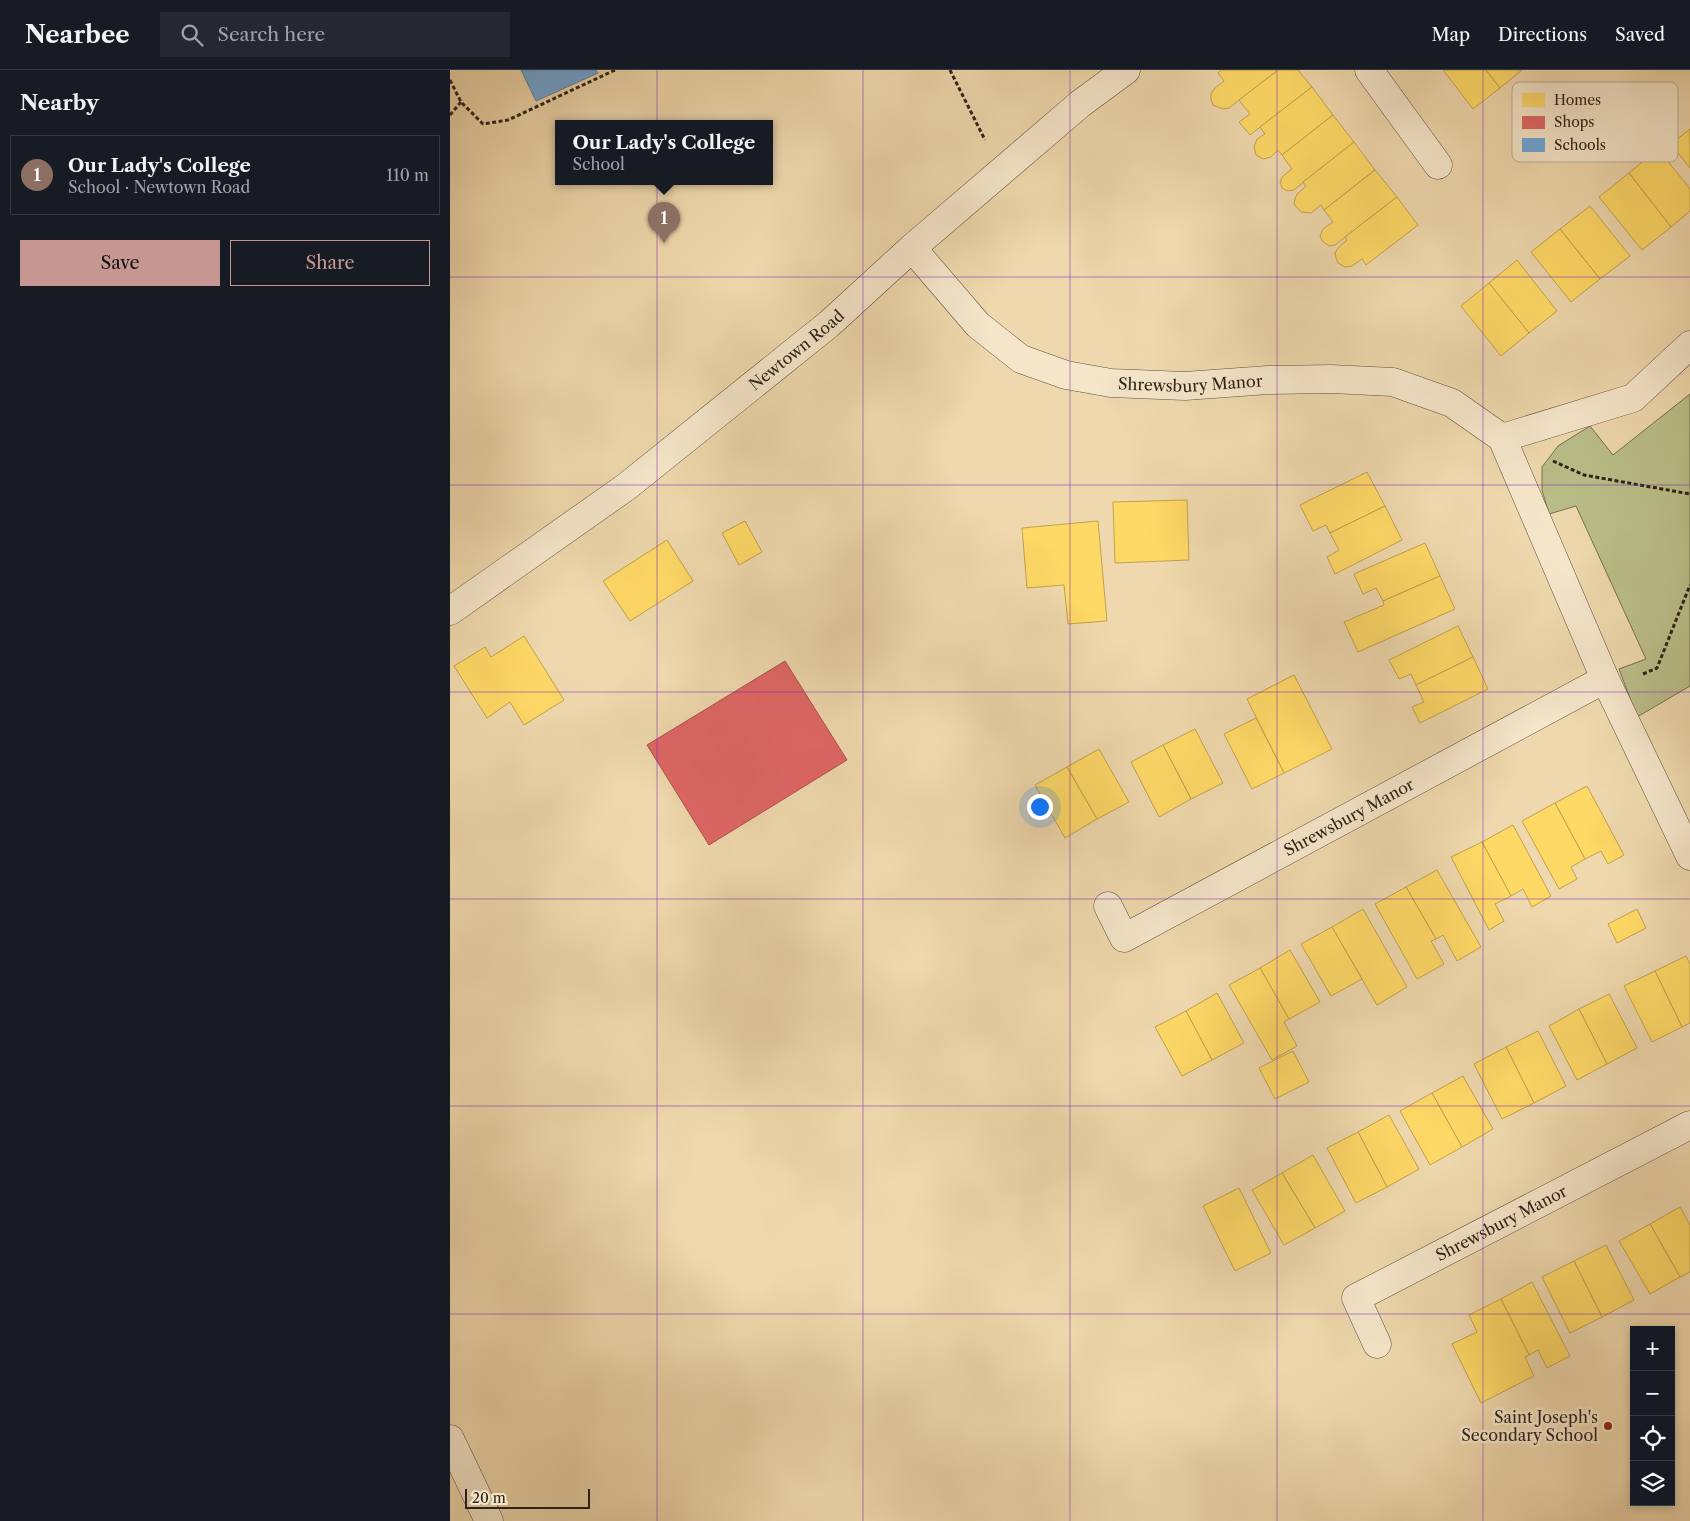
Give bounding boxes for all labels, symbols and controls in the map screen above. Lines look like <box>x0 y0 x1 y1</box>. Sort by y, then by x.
search box <box>160 12 510 57</box>
text: Nearbee <box>25 20 130 49</box>
icon: search <box>178 21 206 49</box>
text: Search here <box>218 23 325 46</box>
text: Map <box>1431 24 1470 46</box>
text: Directions <box>1498 24 1587 46</box>
text: Saved <box>1615 24 1665 46</box>
legend <box>1512 82 1678 162</box>
text: Nearby <box>20 90 99 115</box>
text: Homes <box>1554 91 1601 109</box>
text: Shops <box>1554 113 1594 131</box>
popup <box>555 120 773 185</box>
text: Our Lady's College <box>573 131 755 154</box>
text: Schools <box>1554 136 1606 154</box>
text: Our Lady's College <box>68 154 251 177</box>
text: School <box>573 154 625 174</box>
text: 1 <box>33 165 41 185</box>
text: 110 m <box>386 165 429 185</box>
text: School · Newtown Road <box>68 177 250 197</box>
pin: 1 <box>648 202 680 243</box>
button: Save <box>20 240 220 286</box>
button: Share <box>230 240 430 286</box>
street label: Newtown Road <box>745 305 848 394</box>
street label: Shrewsbury Manor <box>1117 370 1263 396</box>
street label: Shrewsbury Manor <box>1280 774 1417 860</box>
your location <box>1027 794 1053 820</box>
street label: Shrewsbury Manor <box>1432 1181 1570 1265</box>
map controls <box>1630 1326 1675 1506</box>
button: + <box>1630 1326 1675 1371</box>
button: − <box>1630 1371 1675 1416</box>
place label: Saint Joseph's Secondary School <box>1461 1407 1598 1445</box>
button: locate <box>1630 1416 1675 1461</box>
marker: Saint Joseph's Secondary School <box>1602 1420 1614 1432</box>
button: layers <box>1630 1461 1675 1506</box>
scale bar <box>465 1486 590 1509</box>
text: 20 m <box>472 1489 506 1507</box>

